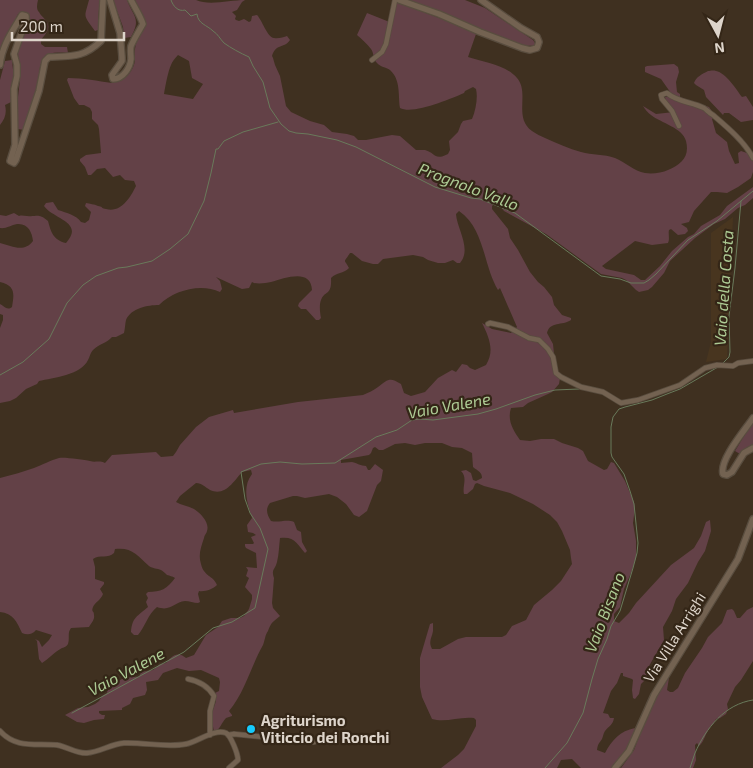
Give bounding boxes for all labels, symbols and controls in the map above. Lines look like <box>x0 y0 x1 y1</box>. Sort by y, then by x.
scale bar <box>12 10 125 42</box>
north arrow <box>693 10 743 60</box>
text: 200 m <box>20 17 63 35</box>
text: N <box>714 39 726 57</box>
water label: Prognolo Vallo <box>416 158 522 214</box>
water label: Vaio della Costa <box>709 229 737 347</box>
water label: Vaio Valene <box>406 388 492 422</box>
water label: Vaio Bisano <box>580 569 628 655</box>
street label: Via Villa Arrighi <box>639 589 709 685</box>
water label: Vaio Valene <box>85 643 168 699</box>
place label: Agriturismo Viticcio dei Ronchi <box>261 711 390 746</box>
marker: Agriturismo Viticcio dei Ronchi <box>245 723 257 735</box>

